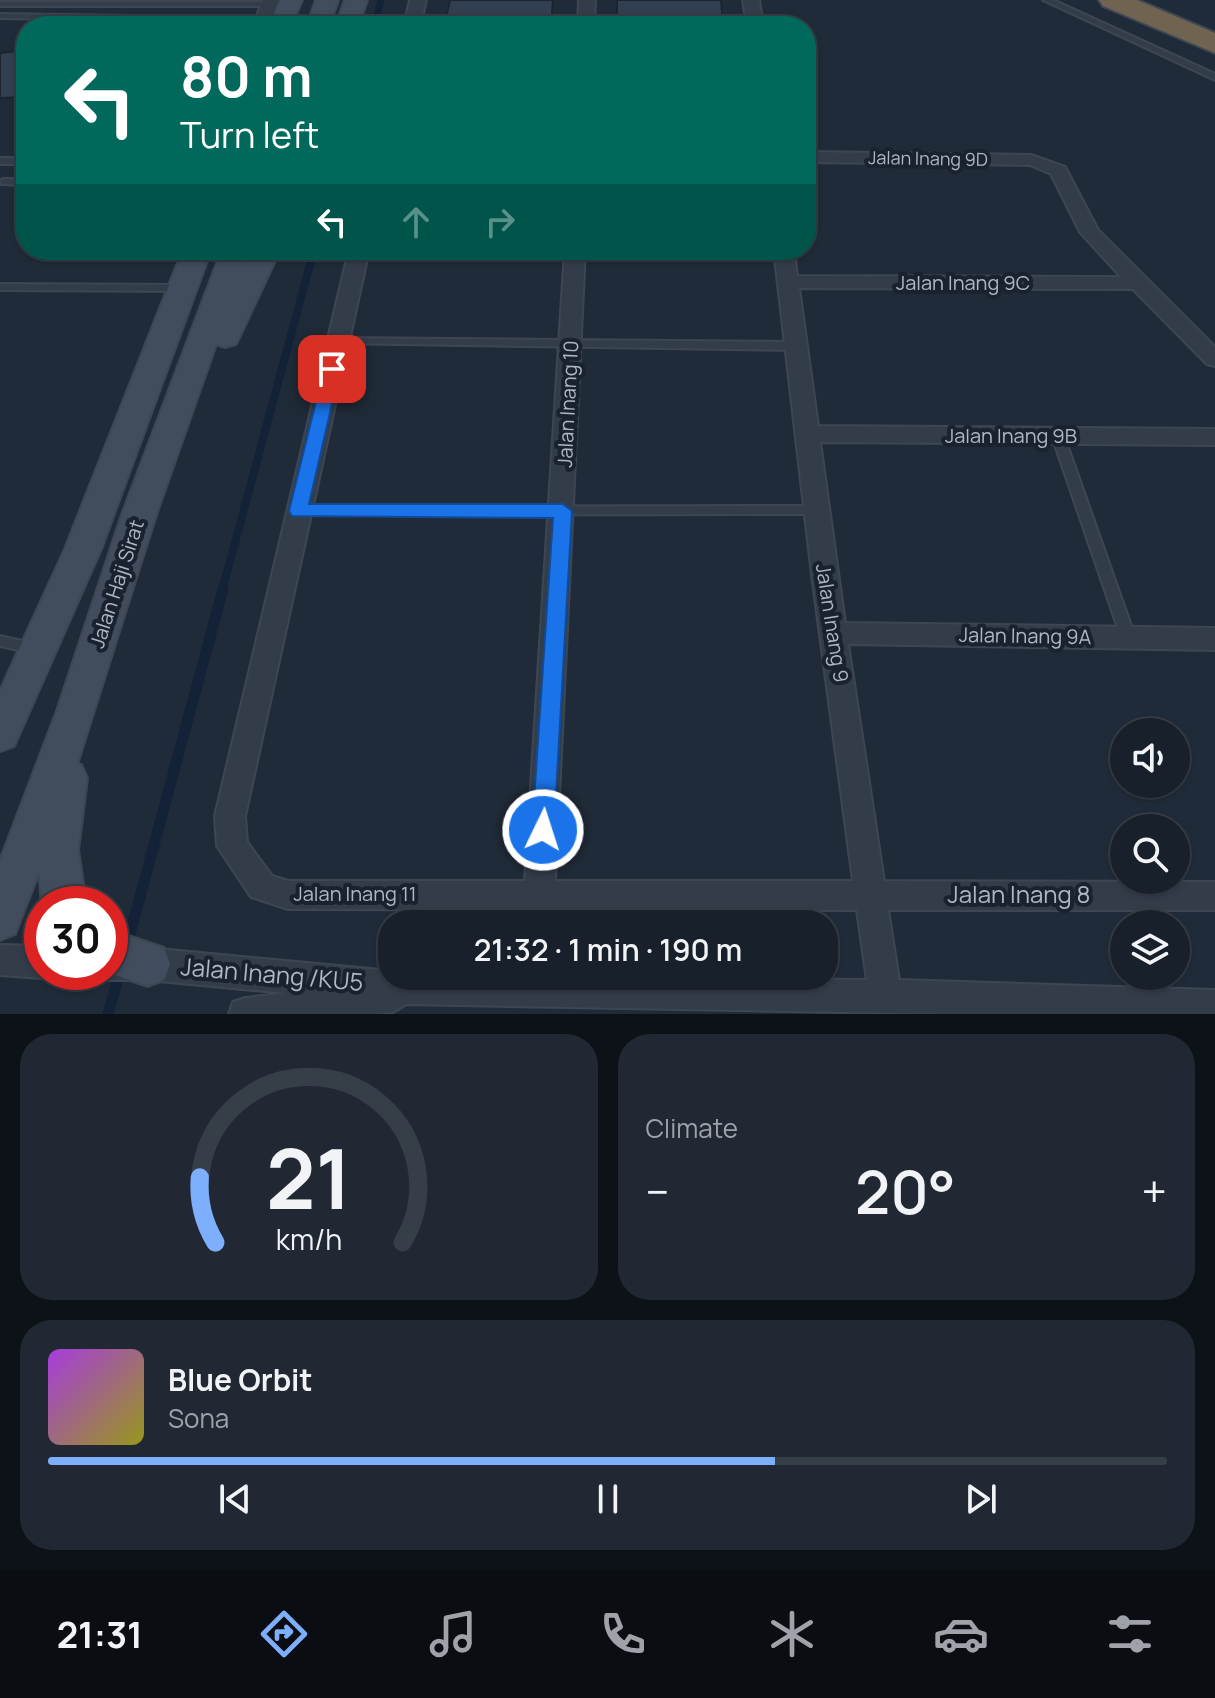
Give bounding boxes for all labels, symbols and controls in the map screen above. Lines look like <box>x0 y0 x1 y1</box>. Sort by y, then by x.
text: 80 m <box>180 37 313 114</box>
icon: left <box>48 48 152 152</box>
text: Turn left <box>180 110 319 159</box>
street label: Jalan Inang 9D <box>868 145 988 171</box>
icon: left <box>310 200 354 244</box>
icon: ahead <box>394 200 438 244</box>
icon: right <box>478 200 522 244</box>
street label: Jalan Inang 9C <box>896 269 1030 296</box>
pin <box>298 335 366 403</box>
street label: Jalan Inang 10 <box>551 340 584 468</box>
icon: arrive <box>310 347 354 391</box>
street label: Jalan Inang 9B <box>945 422 1077 449</box>
street label: Jalan Haji Sirat <box>83 516 150 651</box>
street label: Jalan Inang 9 <box>810 562 855 684</box>
street label: Jalan Inang 9A <box>959 621 1092 650</box>
map controls <box>1110 718 1190 990</box>
button: sound <box>1110 718 1190 798</box>
position arrow <box>501 788 585 872</box>
button: search <box>1110 814 1190 894</box>
street label: Jalan Inang 8 <box>948 877 1090 910</box>
street label: Jalan Inang 11 <box>293 880 417 907</box>
speed limit sign: 30 <box>24 886 128 990</box>
button: layers <box>1110 910 1190 990</box>
text: 21:32 · 1 min · 190 m <box>474 929 742 970</box>
street label: Jalan Inang /KU5 <box>179 949 365 998</box>
text: Climate <box>646 1110 738 1146</box>
text: 21 <box>266 1120 352 1234</box>
text: 20° <box>855 1150 956 1232</box>
text: − <box>646 1161 669 1221</box>
text: + <box>1142 1161 1167 1221</box>
text: km/h <box>276 1220 342 1259</box>
text: Blue Orbit <box>168 1359 313 1400</box>
text: Sona <box>168 1400 229 1436</box>
icon: previous <box>213 1477 257 1521</box>
icon: pause <box>586 1477 630 1521</box>
icon: next <box>959 1477 1003 1521</box>
icon: directions <box>256 1606 312 1662</box>
icon: music <box>425 1606 481 1662</box>
icon: phone <box>595 1606 651 1662</box>
icon: climate <box>764 1606 820 1662</box>
icon: car <box>933 1606 989 1662</box>
icon: filters <box>1102 1606 1158 1662</box>
text: 21:31 <box>57 1610 143 1659</box>

